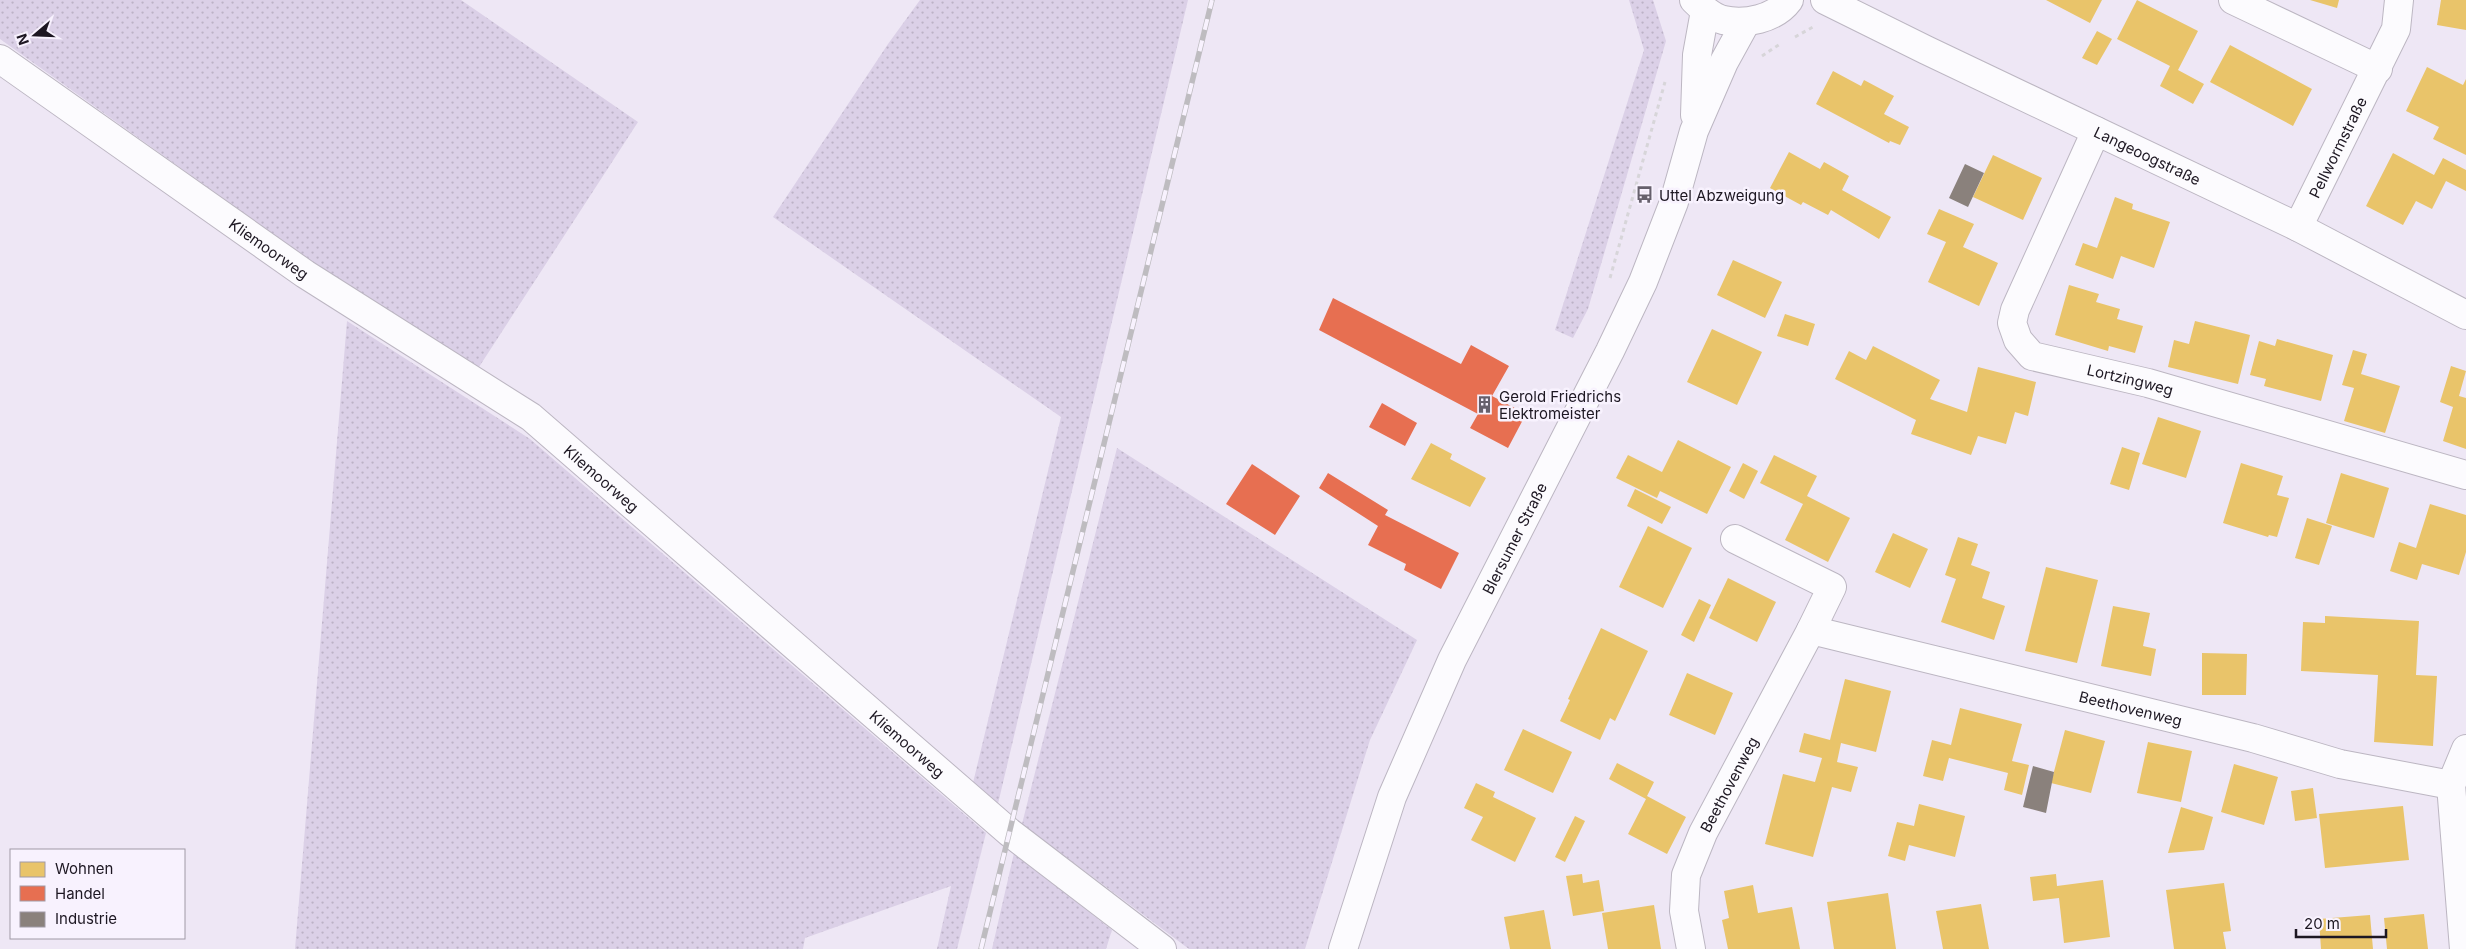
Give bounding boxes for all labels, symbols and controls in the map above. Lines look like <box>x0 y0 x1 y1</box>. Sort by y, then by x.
north arrow <box>10 10 60 60</box>
text: N <box>12 32 32 47</box>
street label: Pellwormstraße <box>2304 93 2371 201</box>
street label: Langeoogstraße <box>2091 122 2204 189</box>
bus stop icon: Uttel Abzweigung <box>1635 185 1655 205</box>
place label: Uttel Abzweigung <box>1659 186 1784 205</box>
street label: Kliemoorweg <box>225 214 312 283</box>
street label: Lortzingweg <box>2085 360 2176 399</box>
place label: Gerold Friedrichs Elektromeister <box>1499 387 1621 423</box>
building icon: Gerold Friedrichs Elektromeister <box>1475 395 1495 415</box>
street label: Kliemoorweg <box>560 441 643 516</box>
street label: Blersumer Straße <box>1478 479 1551 597</box>
street label: Beethovenweg <box>2077 686 2184 730</box>
street label: Kliemoorweg <box>866 706 949 781</box>
street label: Beethovenweg <box>1696 733 1762 836</box>
legend <box>10 849 185 939</box>
text: Wohnen <box>55 859 113 878</box>
text: Handel <box>55 884 105 903</box>
scale bar <box>2296 906 2386 938</box>
text: Industrie <box>55 909 117 928</box>
text: 20 m <box>2304 914 2340 933</box>

